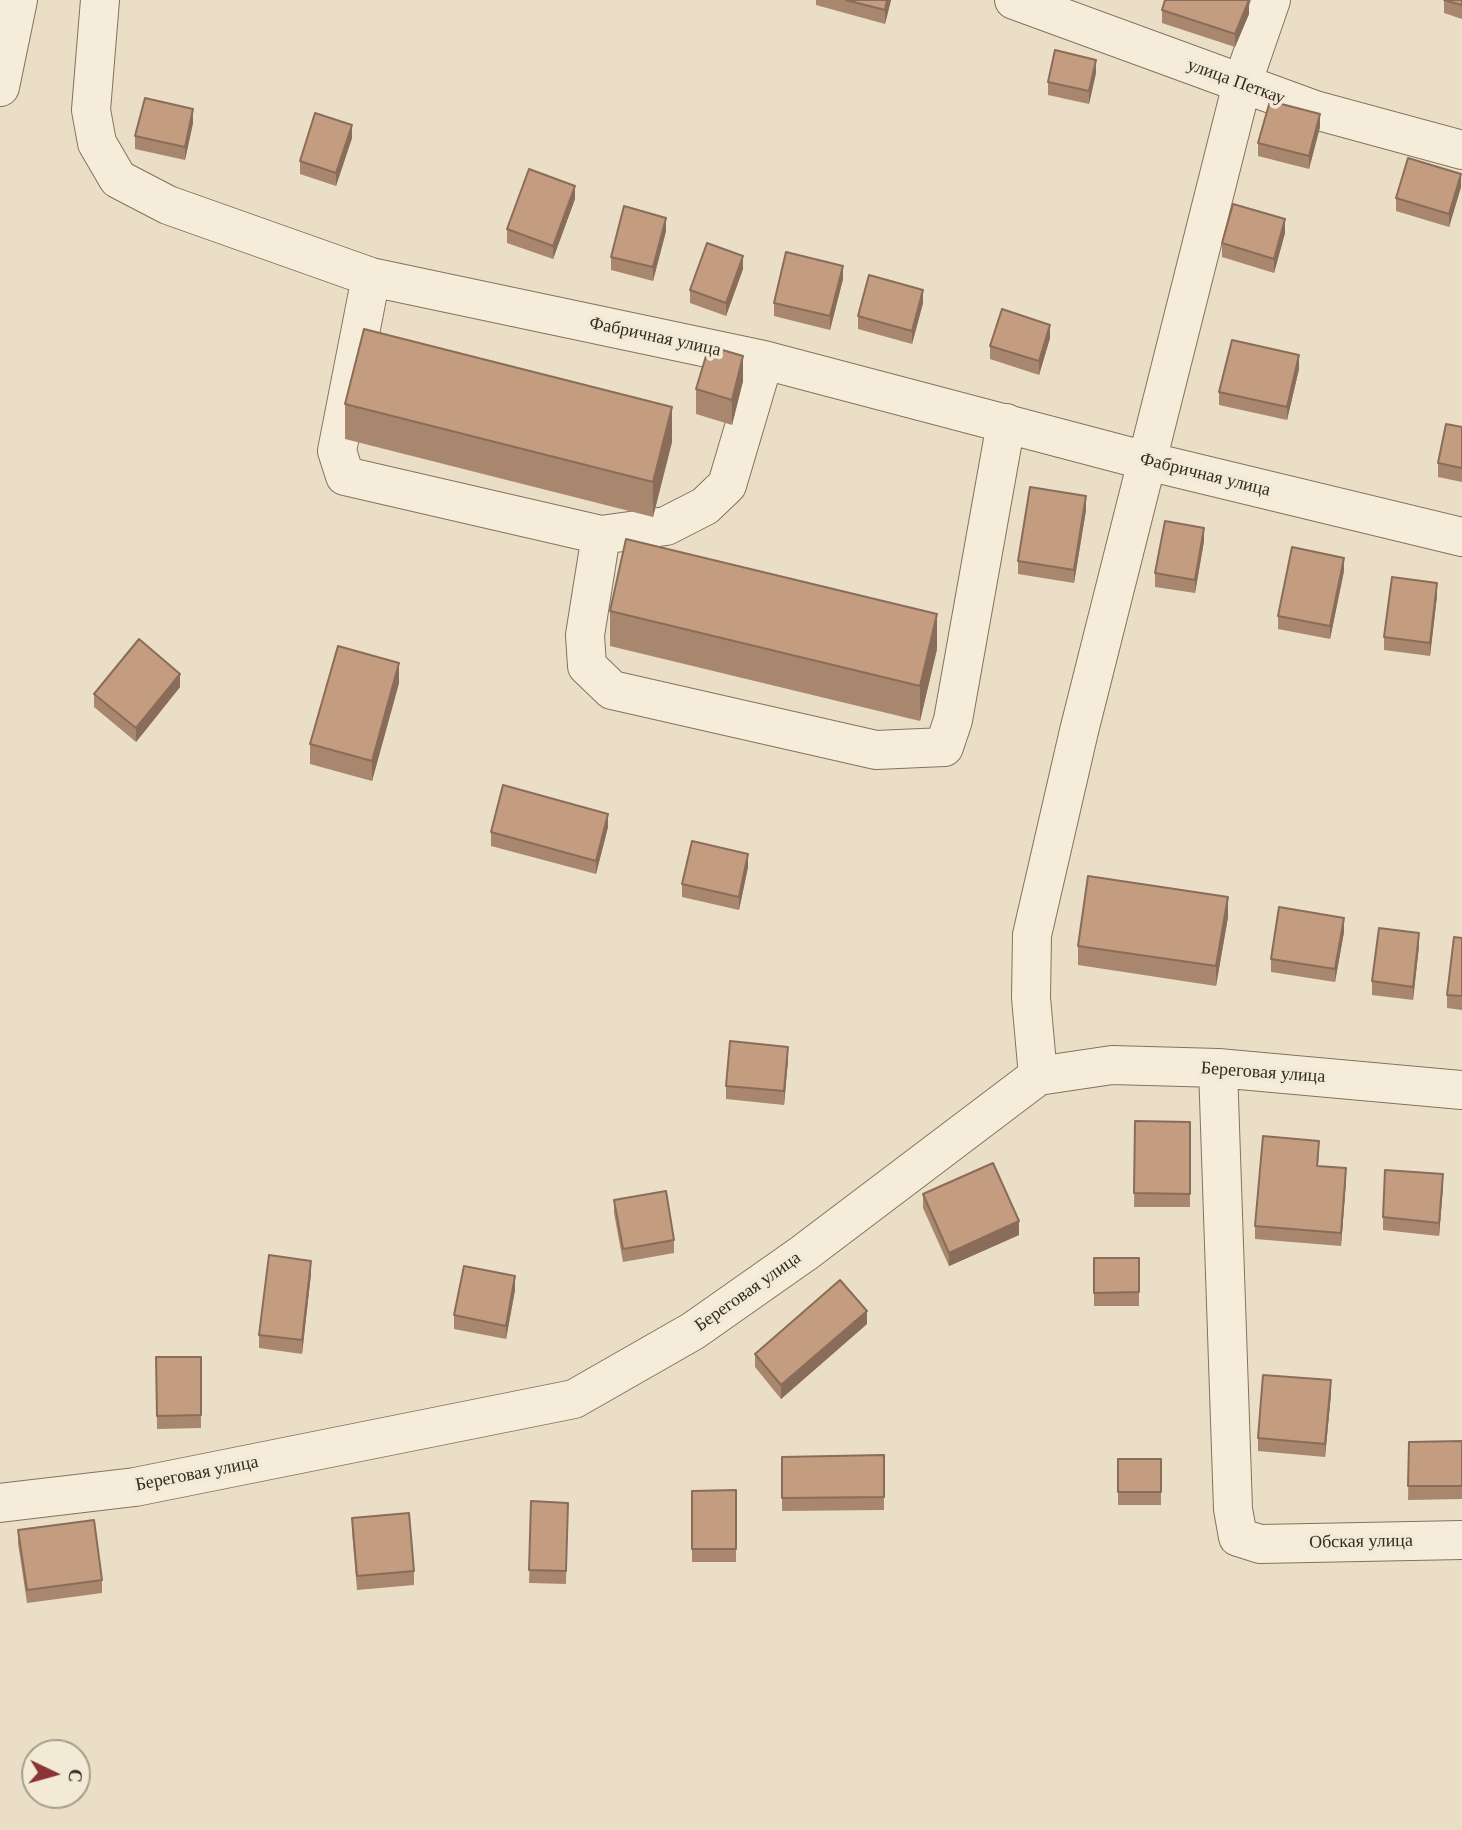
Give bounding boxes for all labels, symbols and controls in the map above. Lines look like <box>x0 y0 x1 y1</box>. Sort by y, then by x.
street label: улица Петкау <box>1184 54 1288 110</box>
street label: Фабричная улица <box>587 313 723 361</box>
street label: Фабричная улица <box>1137 448 1273 502</box>
street label: Береговая улица <box>1200 1058 1326 1088</box>
street label: Береговая улица <box>691 1247 805 1337</box>
street label: Береговая улица <box>134 1451 260 1497</box>
street label: Обская улица <box>1309 1530 1413 1554</box>
north arrow <box>21 1739 91 1809</box>
text: С <box>64 1768 86 1783</box>

